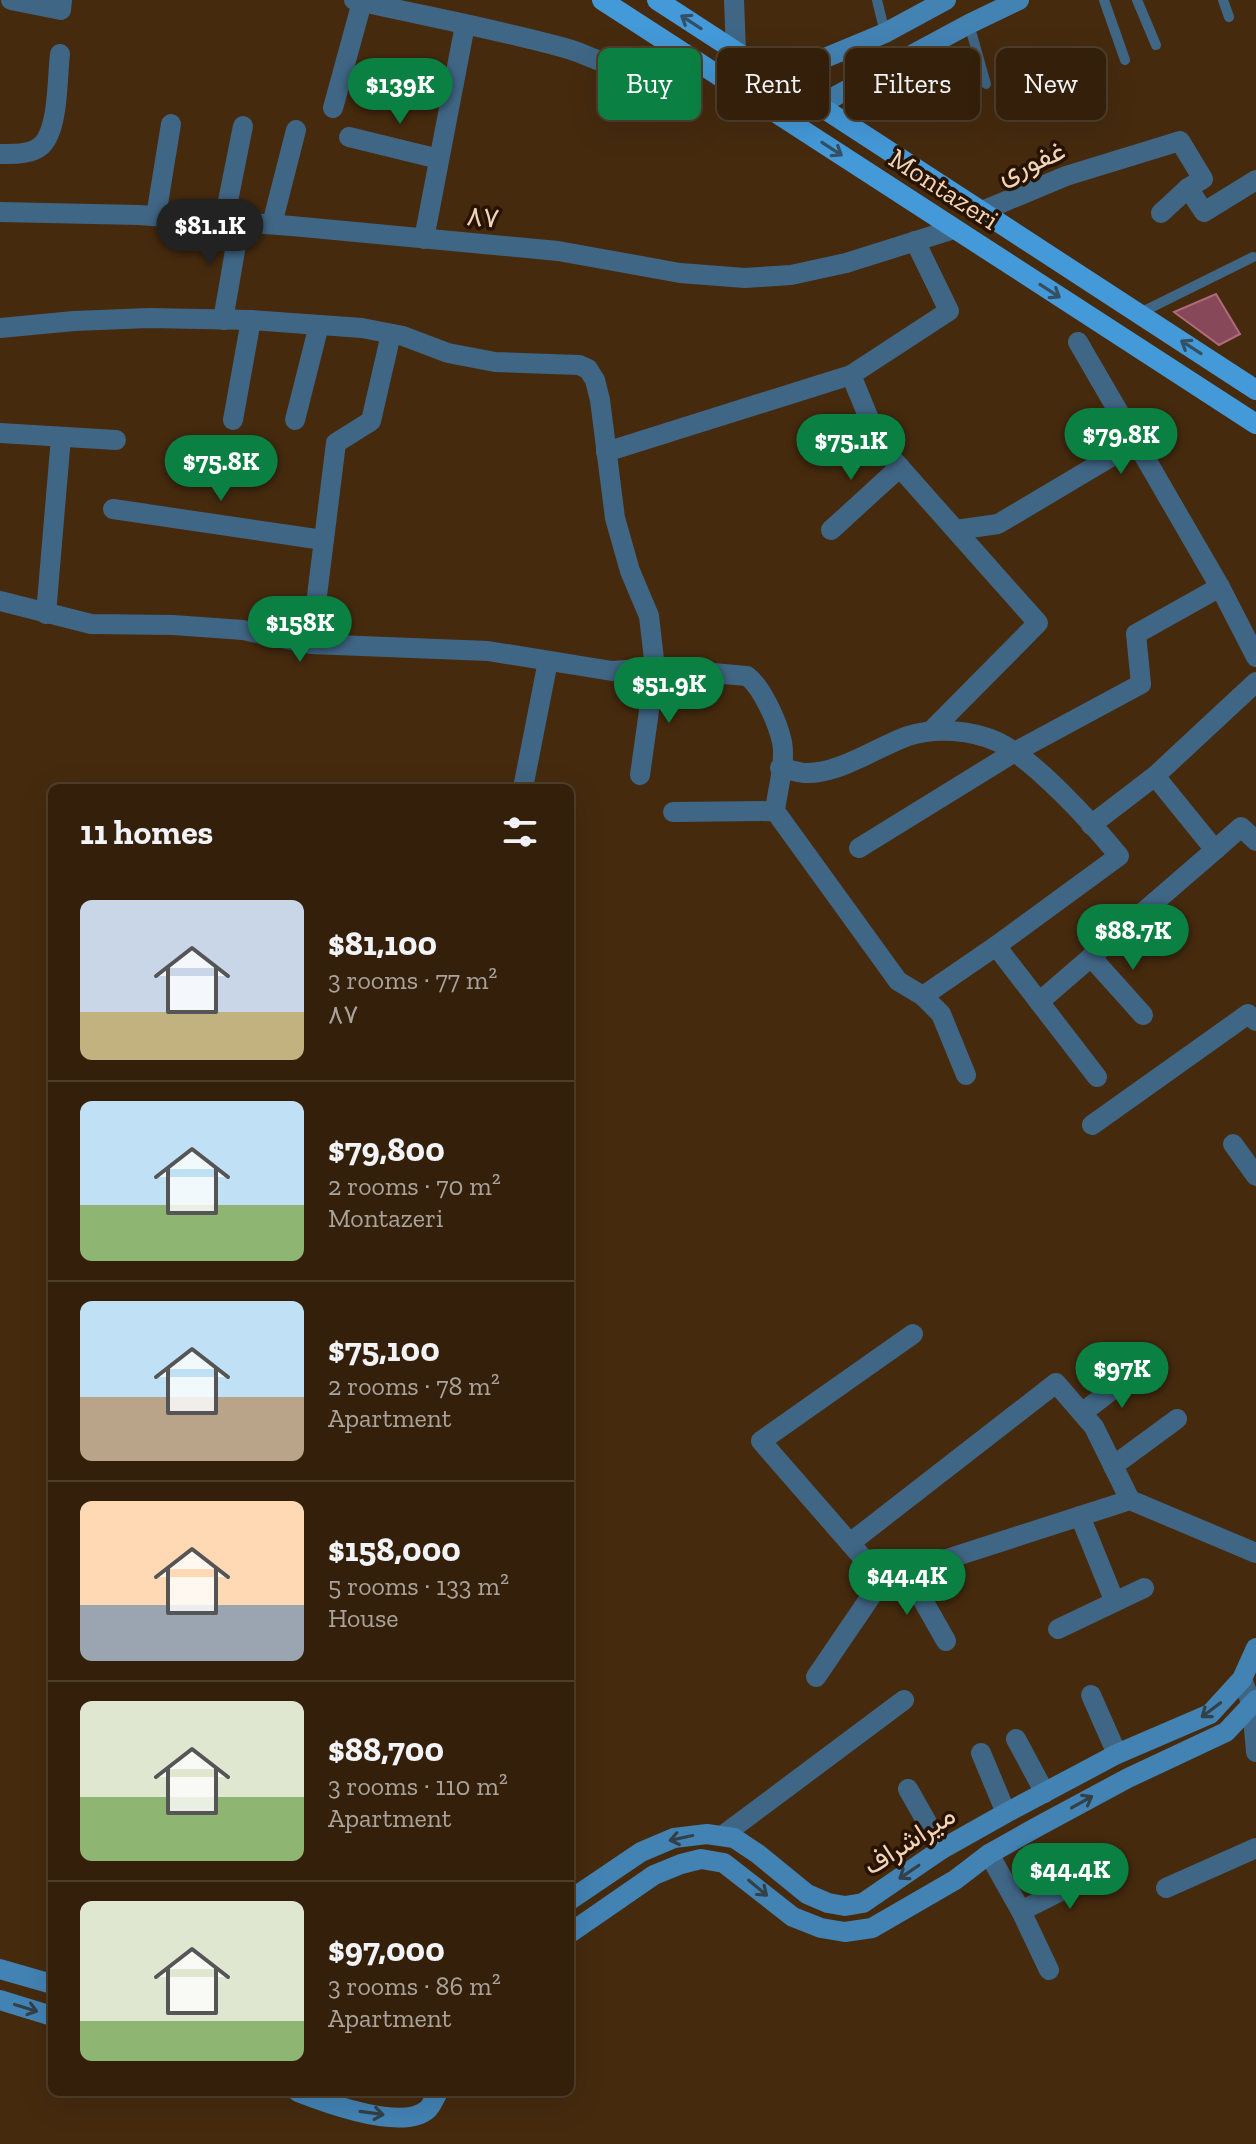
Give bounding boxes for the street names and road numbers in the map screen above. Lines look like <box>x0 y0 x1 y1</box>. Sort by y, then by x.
street label: غفوری <box>992 134 1070 191</box>
street label: Montazeri <box>883 141 1005 237</box>
street label: ۸۷ <box>465 199 501 235</box>
street label: میراشراف <box>857 1798 962 1883</box>

